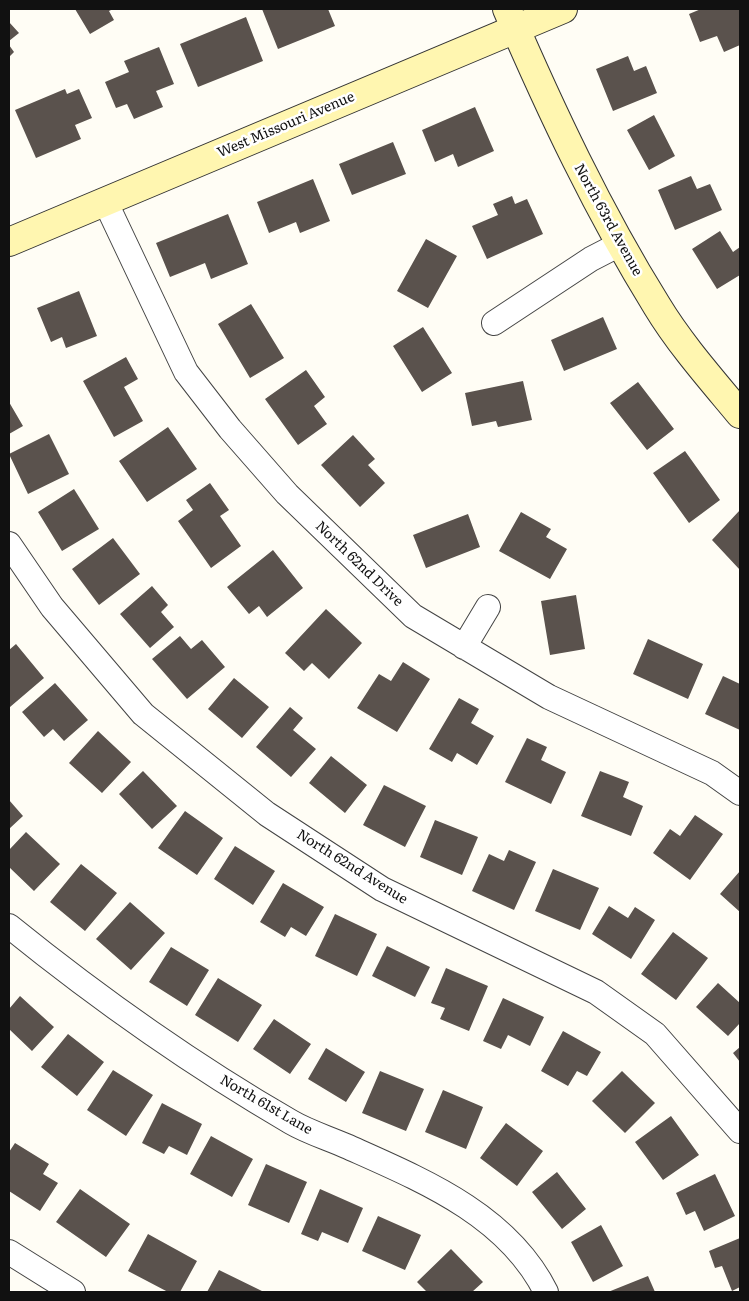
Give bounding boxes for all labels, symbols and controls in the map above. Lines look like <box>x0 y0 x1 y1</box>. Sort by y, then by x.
street label: West Missouri Avenue <box>215 89 357 161</box>
street label: North 63rd Avenue <box>570 161 646 279</box>
street label: North 62nd Drive <box>312 518 406 610</box>
street label: North 62nd Avenue <box>293 826 411 908</box>
street label: North 61st Lane <box>217 1072 315 1138</box>

